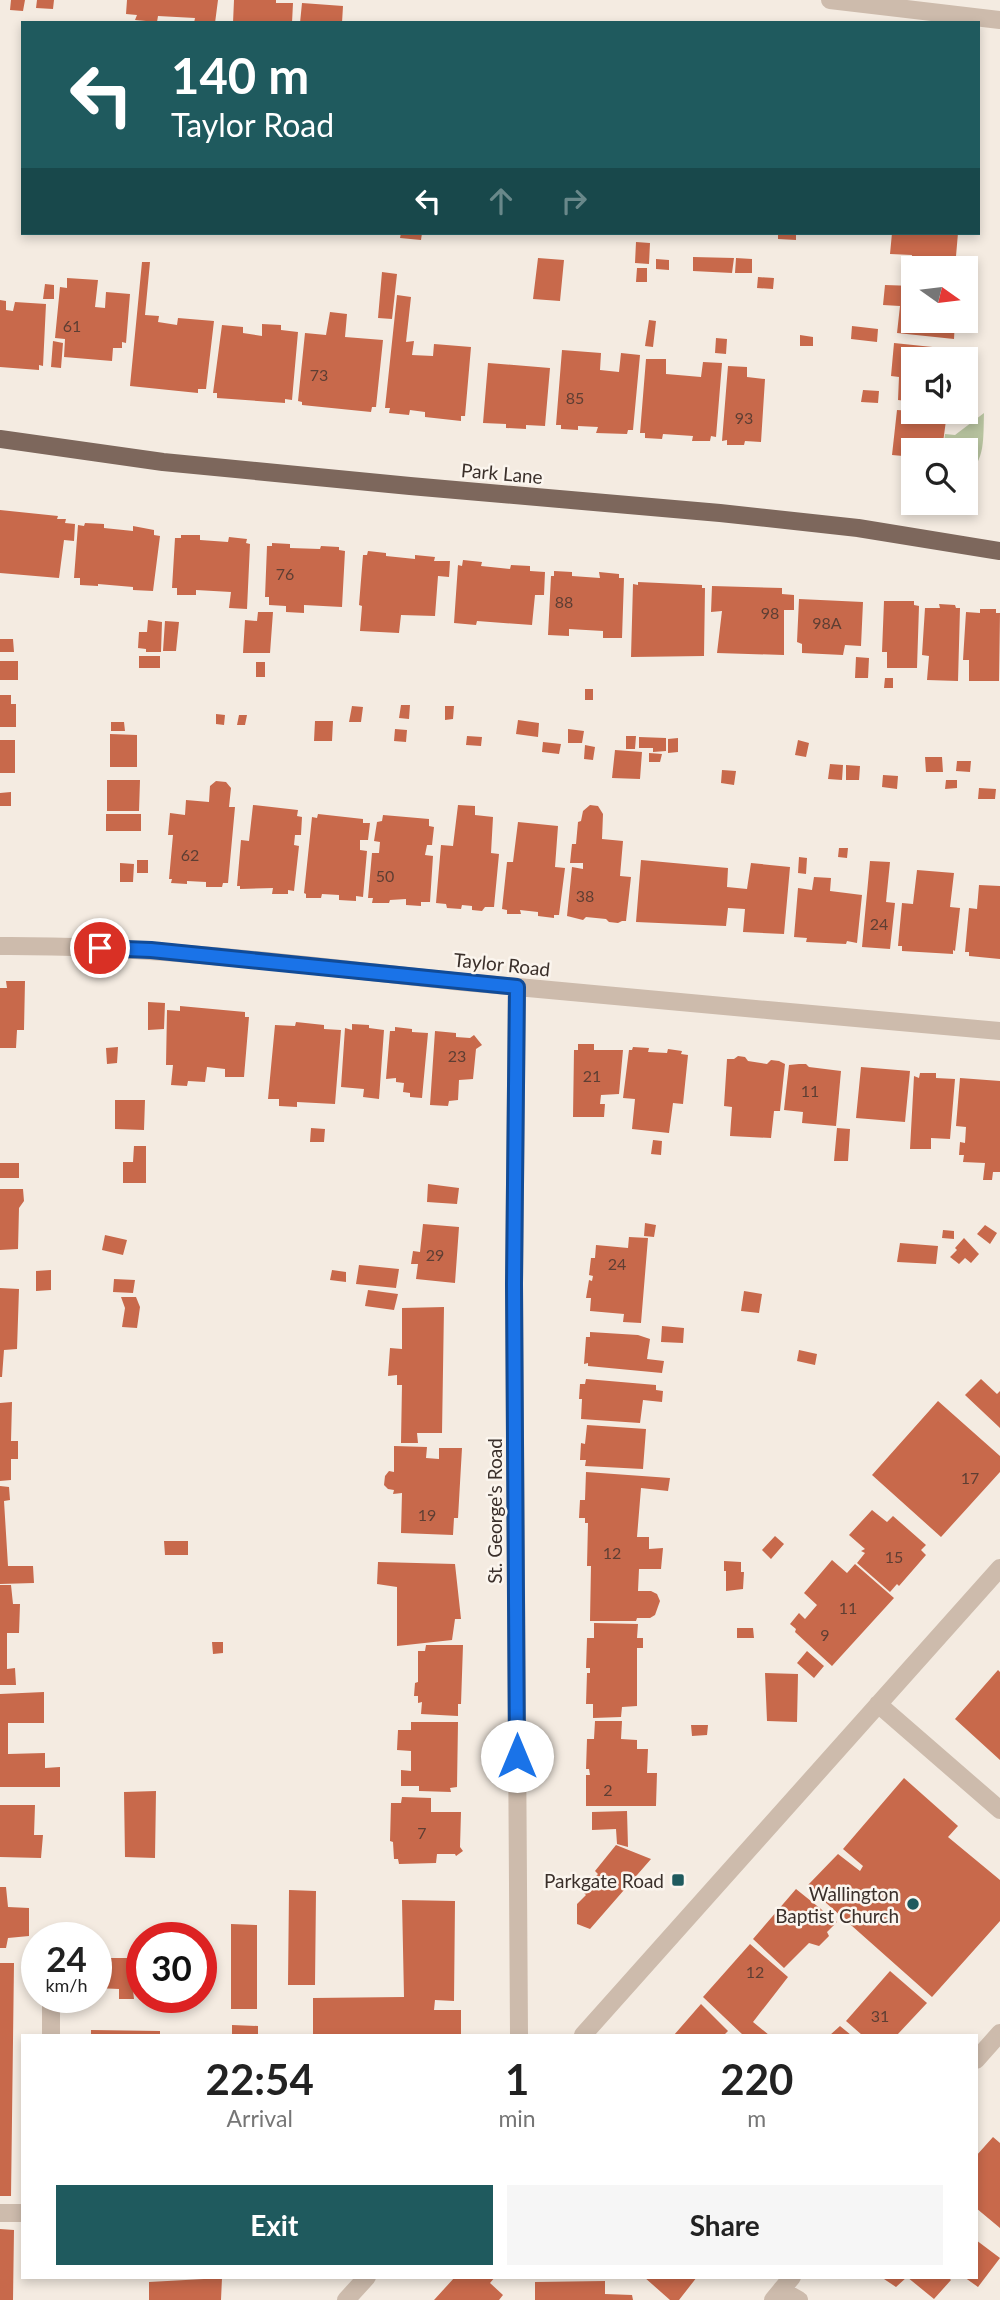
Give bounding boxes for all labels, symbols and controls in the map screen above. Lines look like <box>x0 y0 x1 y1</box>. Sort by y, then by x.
text: 140 m <box>171 46 309 104</box>
icon: left <box>56 49 147 140</box>
text: Taylor Road <box>171 105 334 144</box>
icon: left <box>409 182 447 220</box>
icon: ahead <box>482 182 520 220</box>
icon: right <box>555 182 593 220</box>
north arrow <box>901 256 978 332</box>
map controls <box>901 256 978 515</box>
house number: 61 <box>63 316 81 335</box>
button: sound <box>901 347 978 424</box>
house number: 73 <box>310 365 328 384</box>
house number: 85 <box>566 388 584 407</box>
house number: 93 <box>735 408 753 427</box>
button: search <box>901 438 978 515</box>
street label: Park Lane <box>460 458 544 488</box>
house number: 76 <box>276 564 294 583</box>
house number: 88 <box>555 592 573 611</box>
house number: 98 <box>761 603 779 622</box>
house number: 98A <box>812 613 842 632</box>
house number: 62 <box>181 845 199 864</box>
house number: 50 <box>376 866 394 885</box>
house number: 38 <box>576 886 594 905</box>
house number: 24 <box>870 914 888 933</box>
pin <box>70 918 130 978</box>
icon: arrive <box>81 929 119 967</box>
street label: Taylor Road <box>453 948 551 980</box>
house number: 23 <box>448 1046 466 1065</box>
house number: 21 <box>583 1066 601 1085</box>
house number: 11 <box>801 1081 819 1100</box>
house number: 29 <box>426 1245 444 1264</box>
house number: 24 <box>608 1254 626 1273</box>
street label: St. George's Road <box>483 1438 506 1584</box>
house number: 17 <box>961 1468 979 1487</box>
house number: 19 <box>418 1505 436 1524</box>
house number: 12 <box>603 1543 621 1562</box>
house number: 15 <box>885 1547 903 1566</box>
house number: 11 <box>839 1598 857 1617</box>
house number: 9 <box>820 1625 830 1644</box>
position arrow <box>480 1719 554 1793</box>
house number: 2 <box>603 1780 613 1799</box>
house number: 7 <box>417 1823 427 1842</box>
place label: Parkgate Road <box>544 1869 664 1892</box>
marker: Parkgate Road <box>670 1872 686 1888</box>
place label: Wallington Baptist Church <box>775 1882 899 1927</box>
marker: Wallington Baptist Church <box>905 1896 921 1912</box>
speed limit sign: 30 <box>126 1922 217 2013</box>
text: 24 <box>46 1937 87 1979</box>
house number: 12 <box>746 1962 764 1981</box>
text: km/h <box>45 1974 88 1996</box>
house number: 31 <box>871 2006 889 2025</box>
text: 22:54 <box>206 2054 314 2104</box>
text: 1 <box>505 2054 529 2104</box>
text: 220 <box>720 2054 793 2104</box>
text: Arrival <box>227 2104 293 2132</box>
text: min <box>498 2104 536 2132</box>
text: m <box>747 2104 766 2132</box>
button: Exit <box>56 2185 493 2265</box>
button: Share <box>507 2185 943 2265</box>

